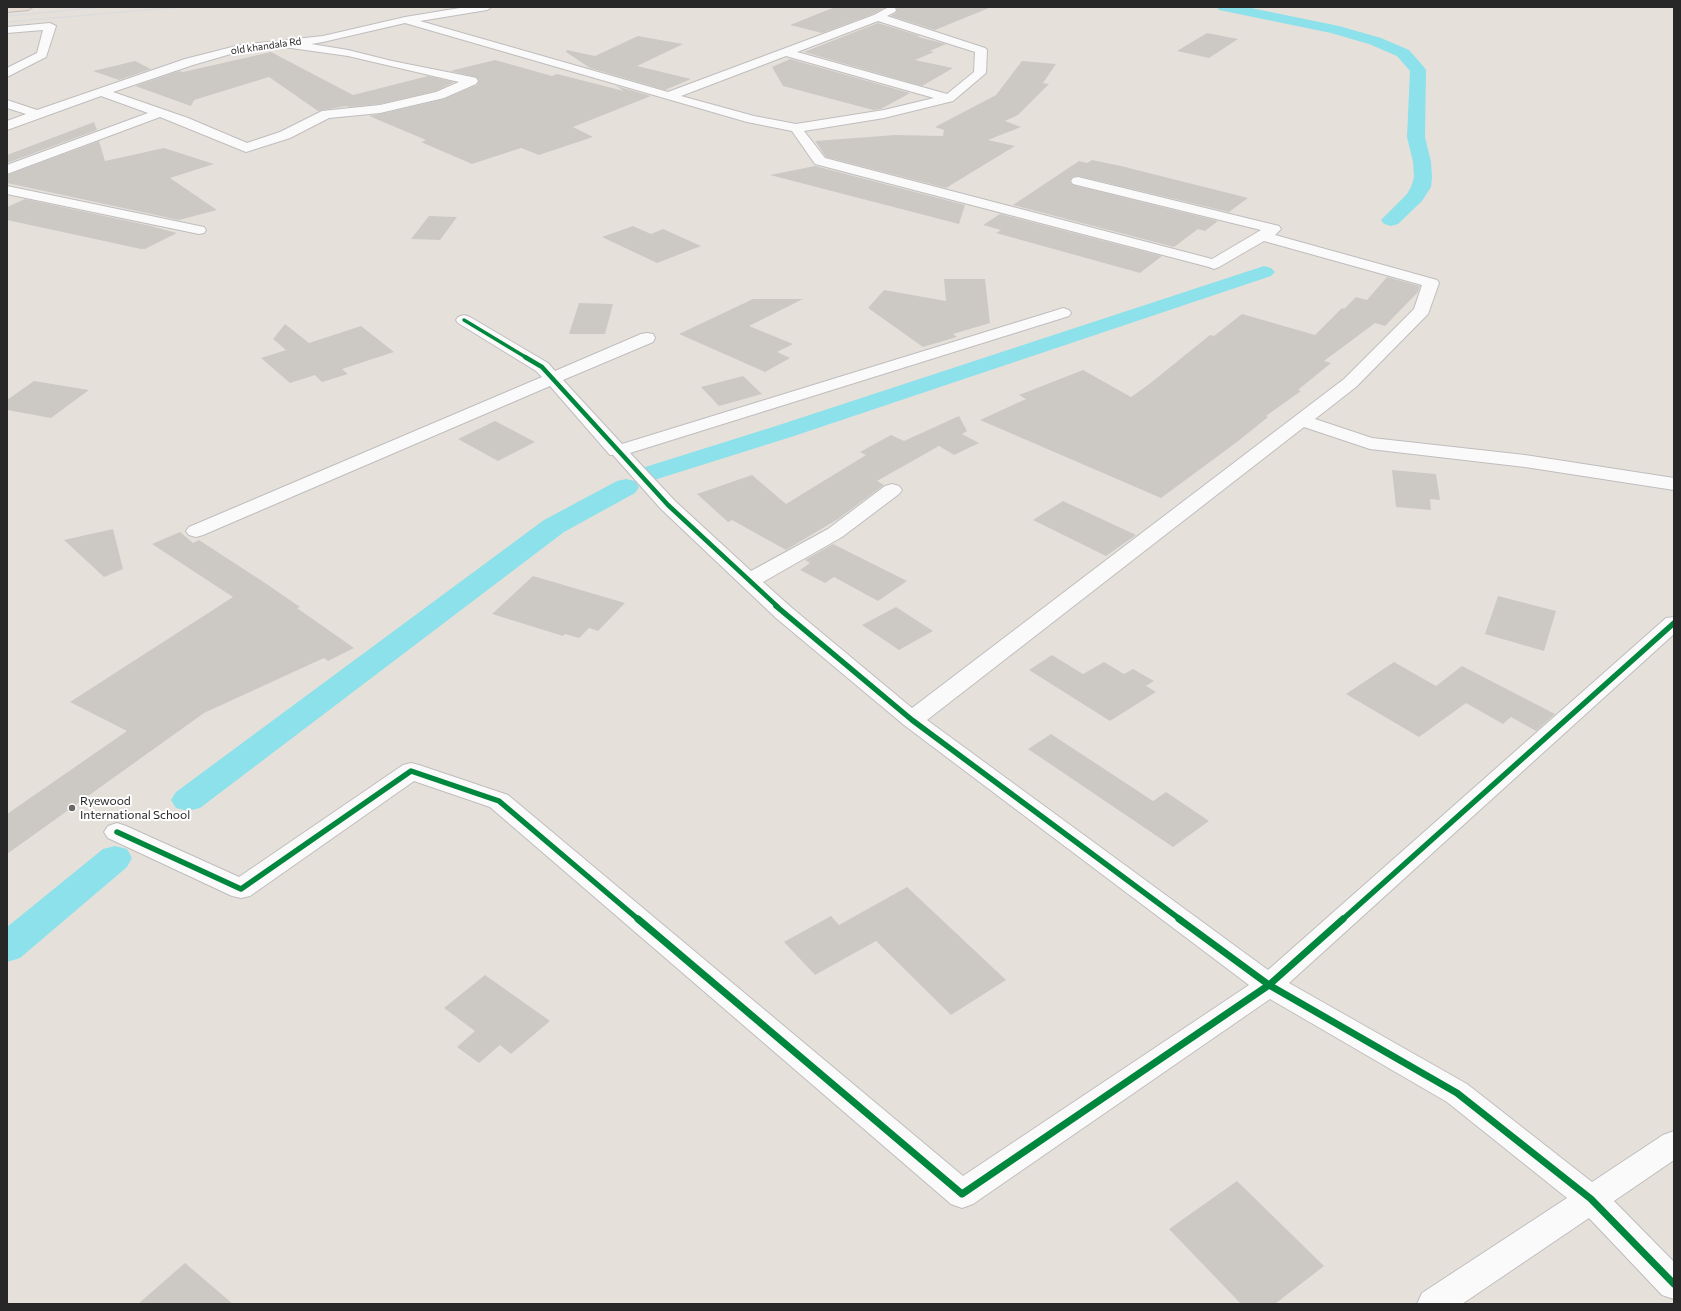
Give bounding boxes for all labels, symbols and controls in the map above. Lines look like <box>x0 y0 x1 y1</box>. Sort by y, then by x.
street label: old khandala Rd <box>230 35 302 57</box>
place label: Ryewood International School <box>80 794 190 822</box>
marker: Ryewood International School <box>67 803 77 813</box>

